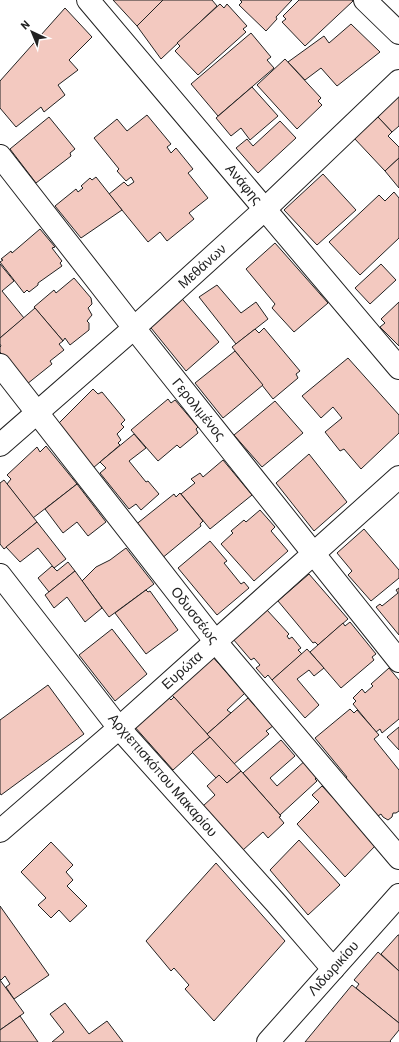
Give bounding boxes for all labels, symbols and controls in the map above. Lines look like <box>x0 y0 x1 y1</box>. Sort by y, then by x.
north arrow <box>12 12 52 52</box>
text: N <box>18 17 32 32</box>
street label: Ανάφης <box>223 160 266 208</box>
street label: Μεθάνων <box>174 240 229 292</box>
street label: Γερολιμένος <box>169 374 230 443</box>
street label: Οδυσσέως <box>168 583 223 647</box>
street label: Ευρώτα <box>158 647 206 692</box>
street label: Αρχιεπισκόπου Μακαρίου <box>105 710 222 840</box>
street label: Λιδωρικίου <box>304 937 362 999</box>

